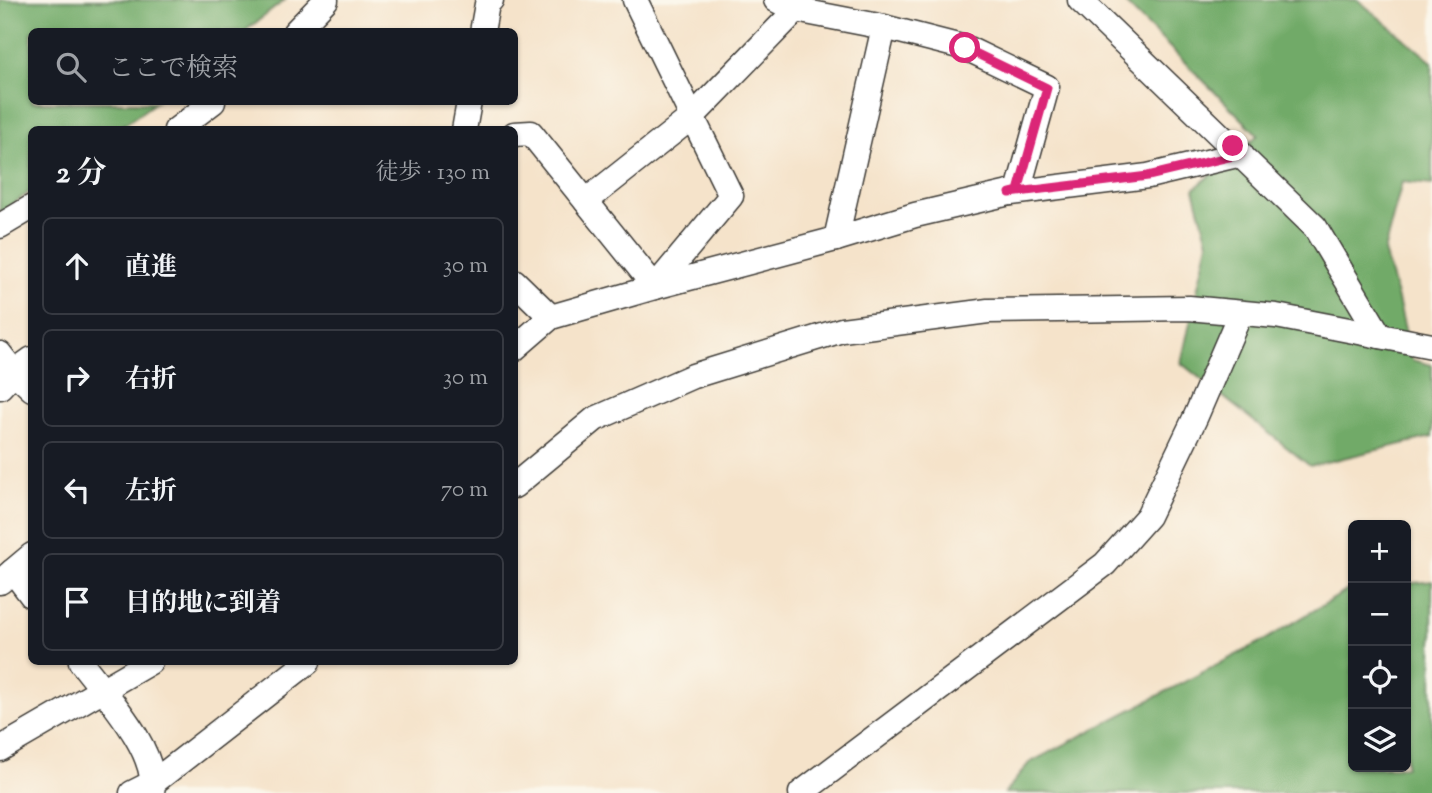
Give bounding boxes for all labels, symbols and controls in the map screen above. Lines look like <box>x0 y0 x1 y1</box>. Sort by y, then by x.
search box <box>28 28 518 105</box>
route start <box>949 32 980 63</box>
icon: search <box>52 48 90 86</box>
text: ここで検索 <box>108 51 238 88</box>
route end <box>1217 130 1248 161</box>
text: 2 分 <box>56 153 106 196</box>
text: 徒歩 · 130 m <box>375 157 490 190</box>
icon: ahead <box>58 247 96 285</box>
text: 直進 <box>125 250 177 287</box>
text: 30 m <box>443 250 488 283</box>
icon: right <box>58 359 96 397</box>
text: 右折 <box>125 362 177 399</box>
text: 30 m <box>443 362 488 395</box>
icon: left <box>58 471 96 509</box>
text: 左折 <box>125 474 177 511</box>
text: 70 m <box>441 474 488 507</box>
map controls <box>1348 520 1411 772</box>
button: + <box>1348 520 1411 583</box>
icon: arrive <box>58 583 96 621</box>
button: − <box>1348 583 1411 646</box>
text: 目的地に到着 <box>125 586 281 623</box>
button: locate <box>1348 646 1411 709</box>
button: layers <box>1348 709 1411 772</box>

